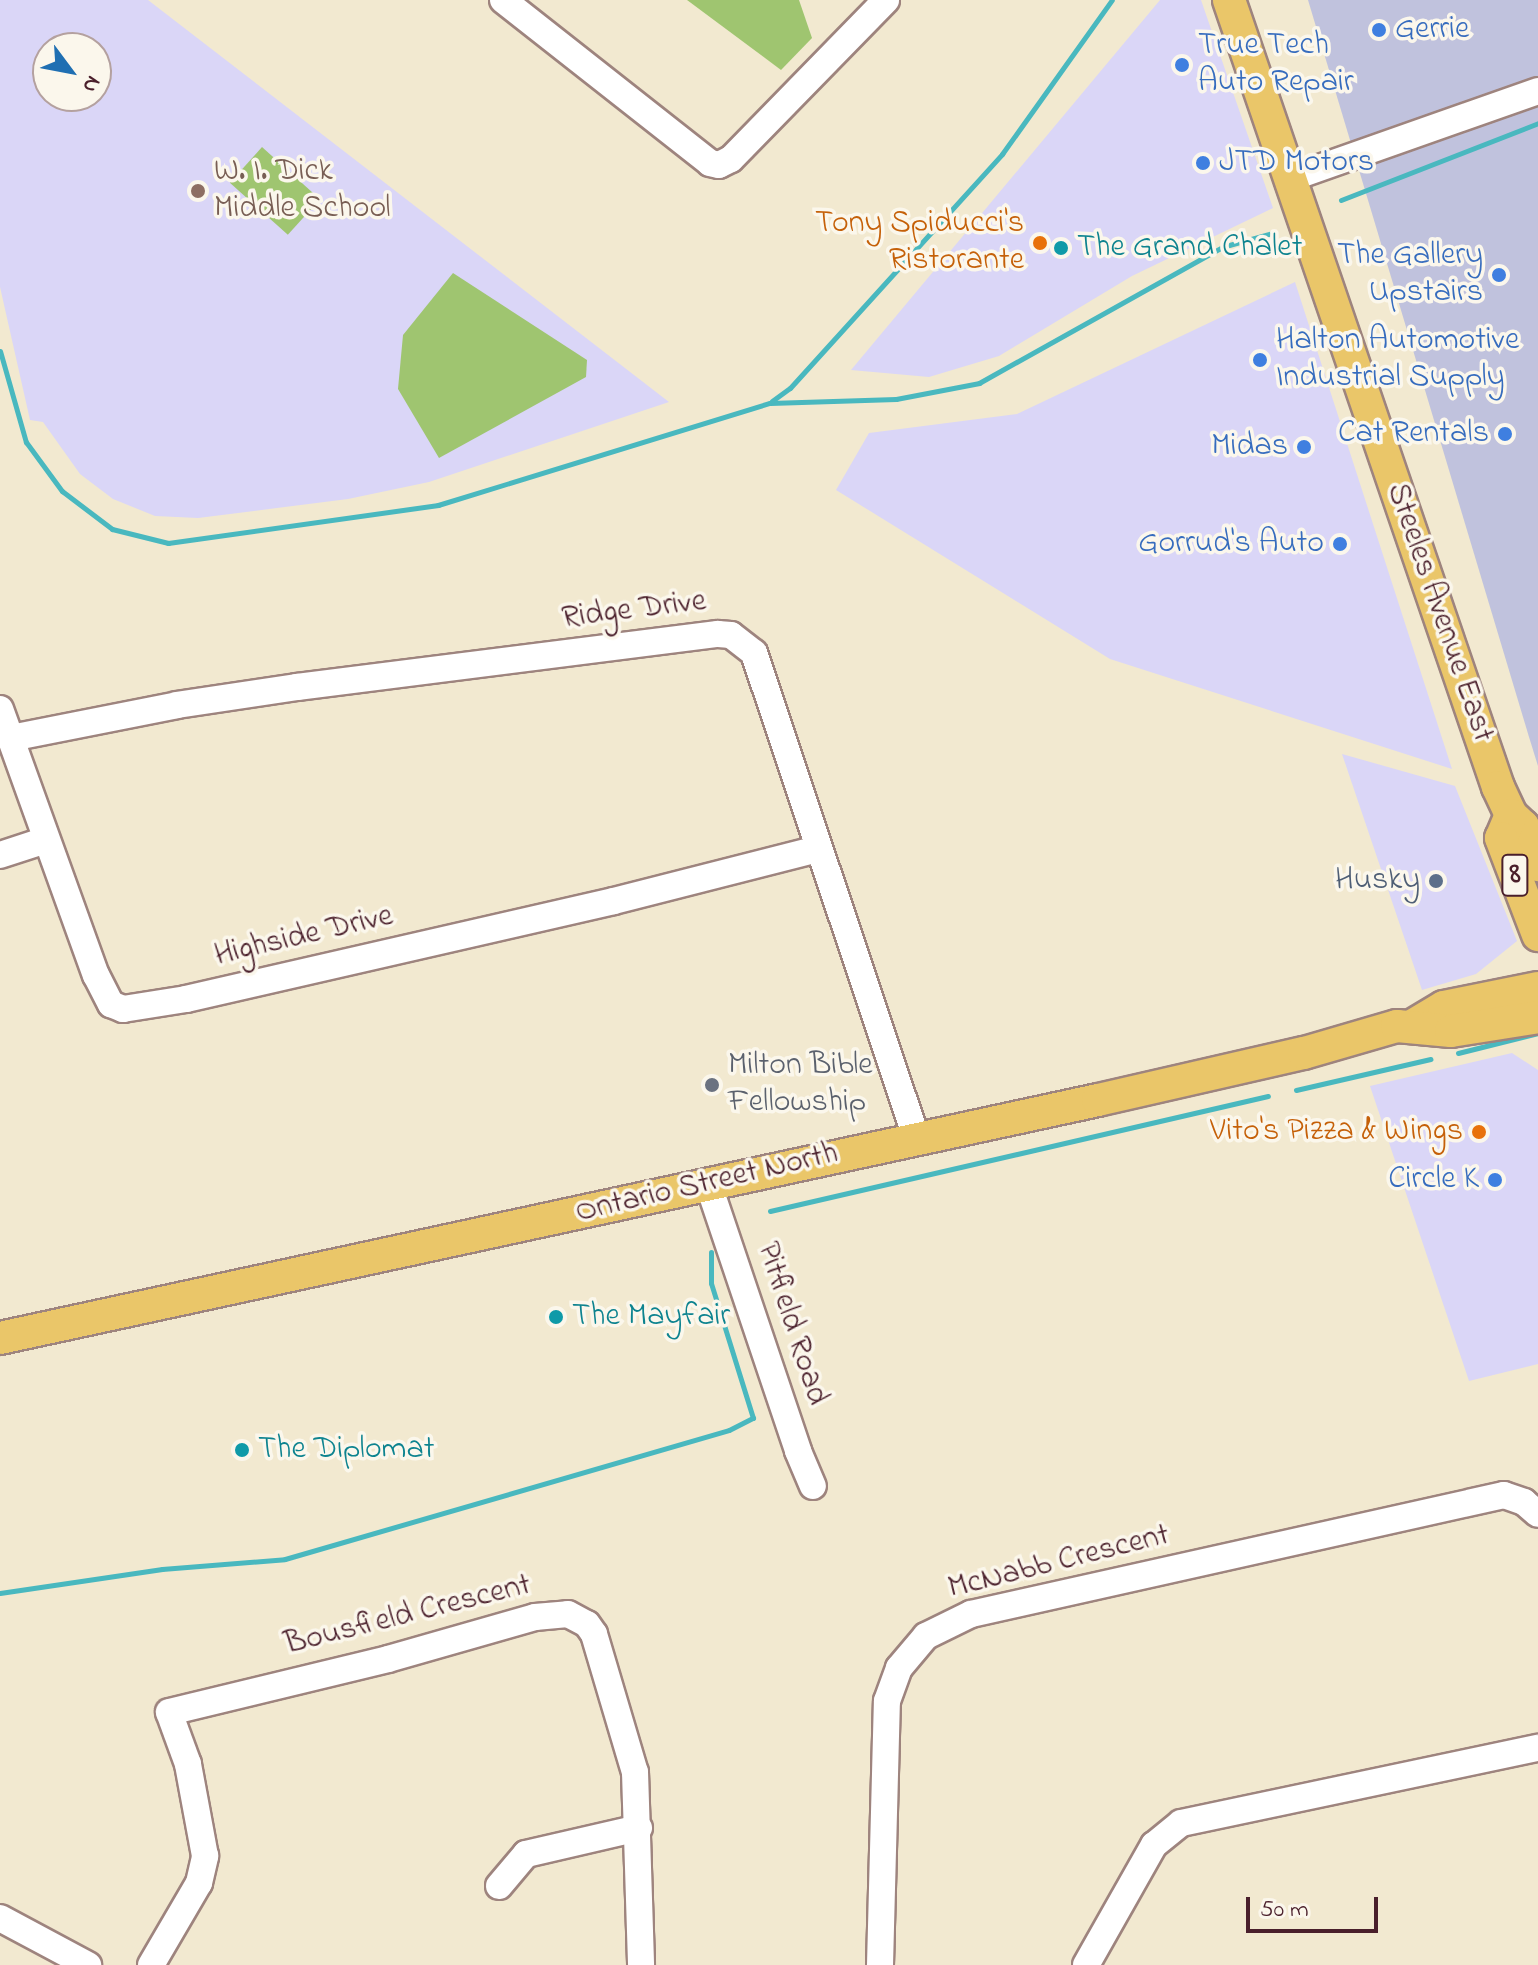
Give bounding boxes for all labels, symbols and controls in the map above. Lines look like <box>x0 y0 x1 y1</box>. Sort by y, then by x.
place label: Gerrie <box>1395 11 1469 49</box>
marker: Gerrie <box>1370 21 1388 39</box>
place label: True Tech Auto Repair <box>1198 28 1354 103</box>
north arrow <box>32 32 112 112</box>
marker: True Tech Auto Repair <box>1173 56 1191 74</box>
text: N <box>73 69 108 98</box>
place label: JTD Motors <box>1219 144 1374 182</box>
place label: W. I. Dick Middle School <box>214 154 391 229</box>
marker: JTD Motors <box>1194 154 1212 172</box>
marker: W. I. Dick Middle School <box>189 182 207 200</box>
place label: Tony Spiducci's Ristorante <box>815 206 1024 281</box>
place label: The Grand Chalet <box>1077 229 1302 267</box>
marker: Tony Spiducci's Ristorante <box>1031 234 1049 252</box>
place label: The Gallery Upstairs <box>1337 238 1483 313</box>
marker: The Grand Chalet <box>1052 239 1070 257</box>
marker: The Gallery Upstairs <box>1490 266 1508 284</box>
place label: Halton Automotive Industrial Supply <box>1276 323 1519 398</box>
marker: Halton Automotive Industrial Supply <box>1251 351 1269 369</box>
place label: Cat Rentals <box>1338 415 1489 453</box>
marker: Cat Rentals <box>1496 425 1514 443</box>
place label: Midas <box>1211 428 1288 466</box>
marker: Midas <box>1295 438 1313 456</box>
street label: Steeles Avenue East <box>1377 478 1501 748</box>
place label: Gorrud's Auto <box>1138 525 1324 563</box>
marker: Gorrud's Auto <box>1331 535 1349 553</box>
street label: Ridge Drive <box>560 583 708 639</box>
road number: 8 <box>1501 849 1529 901</box>
place label: Husky <box>1335 862 1420 900</box>
marker: Husky <box>1427 872 1445 890</box>
street label: Highside Drive <box>211 898 397 976</box>
place label: Milton Bible Fellowship <box>728 1048 873 1123</box>
marker: Milton Bible Fellowship <box>703 1076 721 1094</box>
place label: Vito's Pizza & Wings <box>1210 1113 1463 1151</box>
marker: Vito's Pizza & Wings <box>1470 1123 1488 1141</box>
street label: Ontario Street North <box>572 1135 842 1233</box>
place label: Circle K <box>1388 1161 1479 1199</box>
marker: Circle K <box>1486 1171 1504 1189</box>
street label: Pitfield Road <box>747 1238 835 1410</box>
place label: The Mayfair <box>572 1298 730 1336</box>
marker: The Mayfair <box>547 1308 565 1326</box>
place label: The Diplomat <box>258 1431 434 1469</box>
marker: The Diplomat <box>233 1441 251 1459</box>
street label: McNabb Crescent <box>944 1517 1174 1609</box>
street label: Bousfield Crescent <box>281 1567 535 1665</box>
scale bar <box>1250 1881 1382 1931</box>
text: 50 m <box>1260 1893 1309 1928</box>

